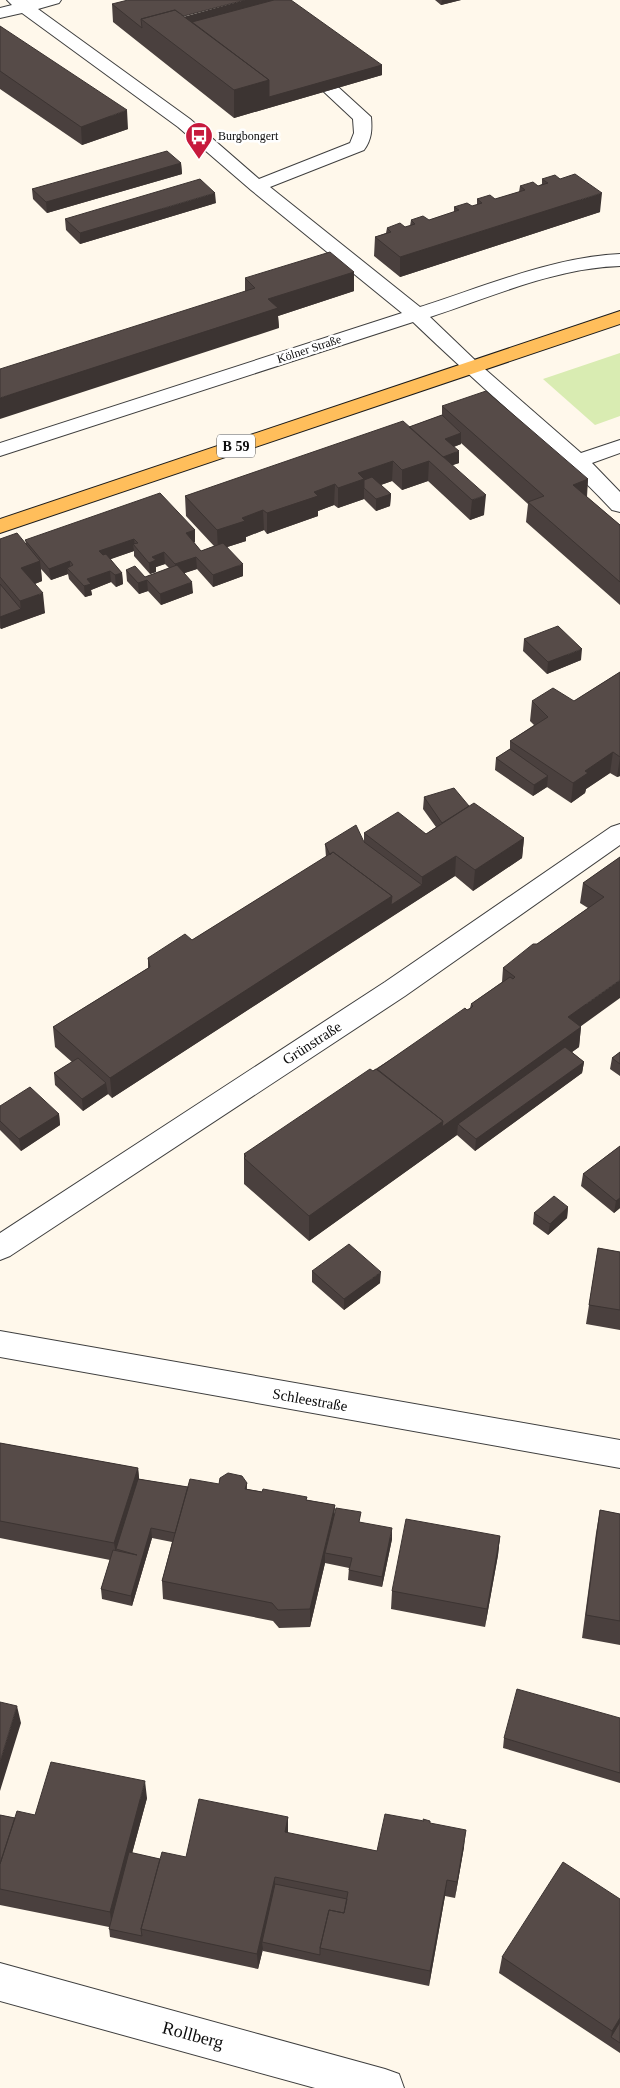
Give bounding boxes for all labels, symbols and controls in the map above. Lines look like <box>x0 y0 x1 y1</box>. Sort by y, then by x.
bus stop icon: Burgbongert <box>184 121 214 160</box>
place label: Burgbongert <box>218 129 279 143</box>
street label: Kölner Straße <box>275 332 343 366</box>
road number: B 59 <box>217 434 255 458</box>
street label: Grünstraße <box>280 1018 345 1068</box>
street label: Schleestraße <box>271 1386 349 1415</box>
street label: Rollberg <box>160 2017 226 2053</box>

